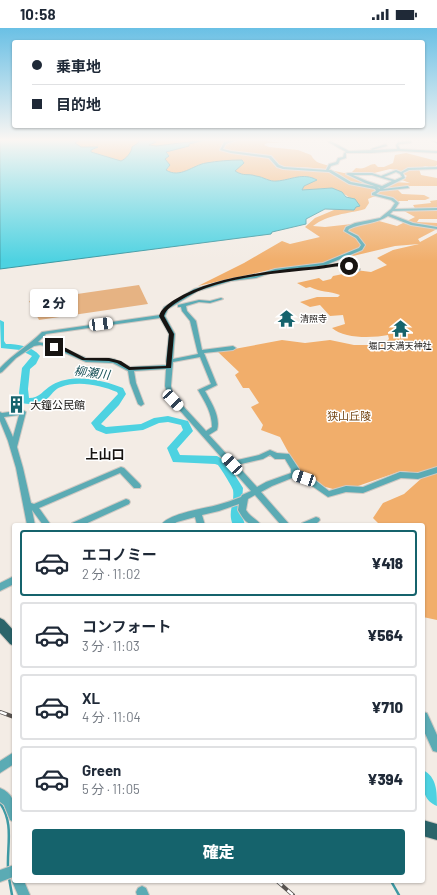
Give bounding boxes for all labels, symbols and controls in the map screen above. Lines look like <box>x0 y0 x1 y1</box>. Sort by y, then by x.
text: 10:58 <box>20 5 56 23</box>
text: 乗車地 <box>56 57 101 75</box>
text: 目的地 <box>56 95 101 113</box>
route start <box>340 257 358 275</box>
callout: 2 分 <box>30 289 78 317</box>
text: 2 分 <box>43 295 65 311</box>
temple icon: 清照寺 <box>277 308 297 328</box>
place label: 清照寺 <box>300 313 327 324</box>
car <box>88 317 114 331</box>
temple icon: 堀口天満天神社 <box>390 318 410 338</box>
route end <box>45 338 63 356</box>
place label: 堀口天満天神社 <box>368 340 432 351</box>
water label: 柳瀬川 <box>73 363 113 381</box>
car <box>160 387 186 413</box>
building icon: 大鐘公民館 <box>7 394 27 414</box>
place label: 大鐘公民館 <box>30 398 85 411</box>
park label: 狭山丘陵 <box>327 409 371 422</box>
district label: 上山口 <box>85 446 125 462</box>
car <box>219 451 245 477</box>
car <box>291 468 317 488</box>
icon: car <box>34 545 70 581</box>
text: エコノミー <box>82 545 157 563</box>
text: ¥418 <box>371 554 403 572</box>
text: 2 分 · 11:02 <box>82 566 140 582</box>
icon: car <box>34 617 70 653</box>
text: コンフォート <box>82 617 172 635</box>
text: ¥564 <box>367 626 403 644</box>
text: 3 分 · 11:03 <box>82 638 140 654</box>
icon: car <box>34 689 70 725</box>
text: XL <box>82 689 100 707</box>
text: ¥710 <box>371 698 403 716</box>
text: 4 分 · 11:04 <box>82 709 141 725</box>
icon: car <box>34 761 70 797</box>
text: Green <box>82 761 121 779</box>
text: ¥394 <box>367 770 403 788</box>
text: 5 分 · 11:05 <box>82 781 140 797</box>
button: 確定 <box>32 829 405 875</box>

